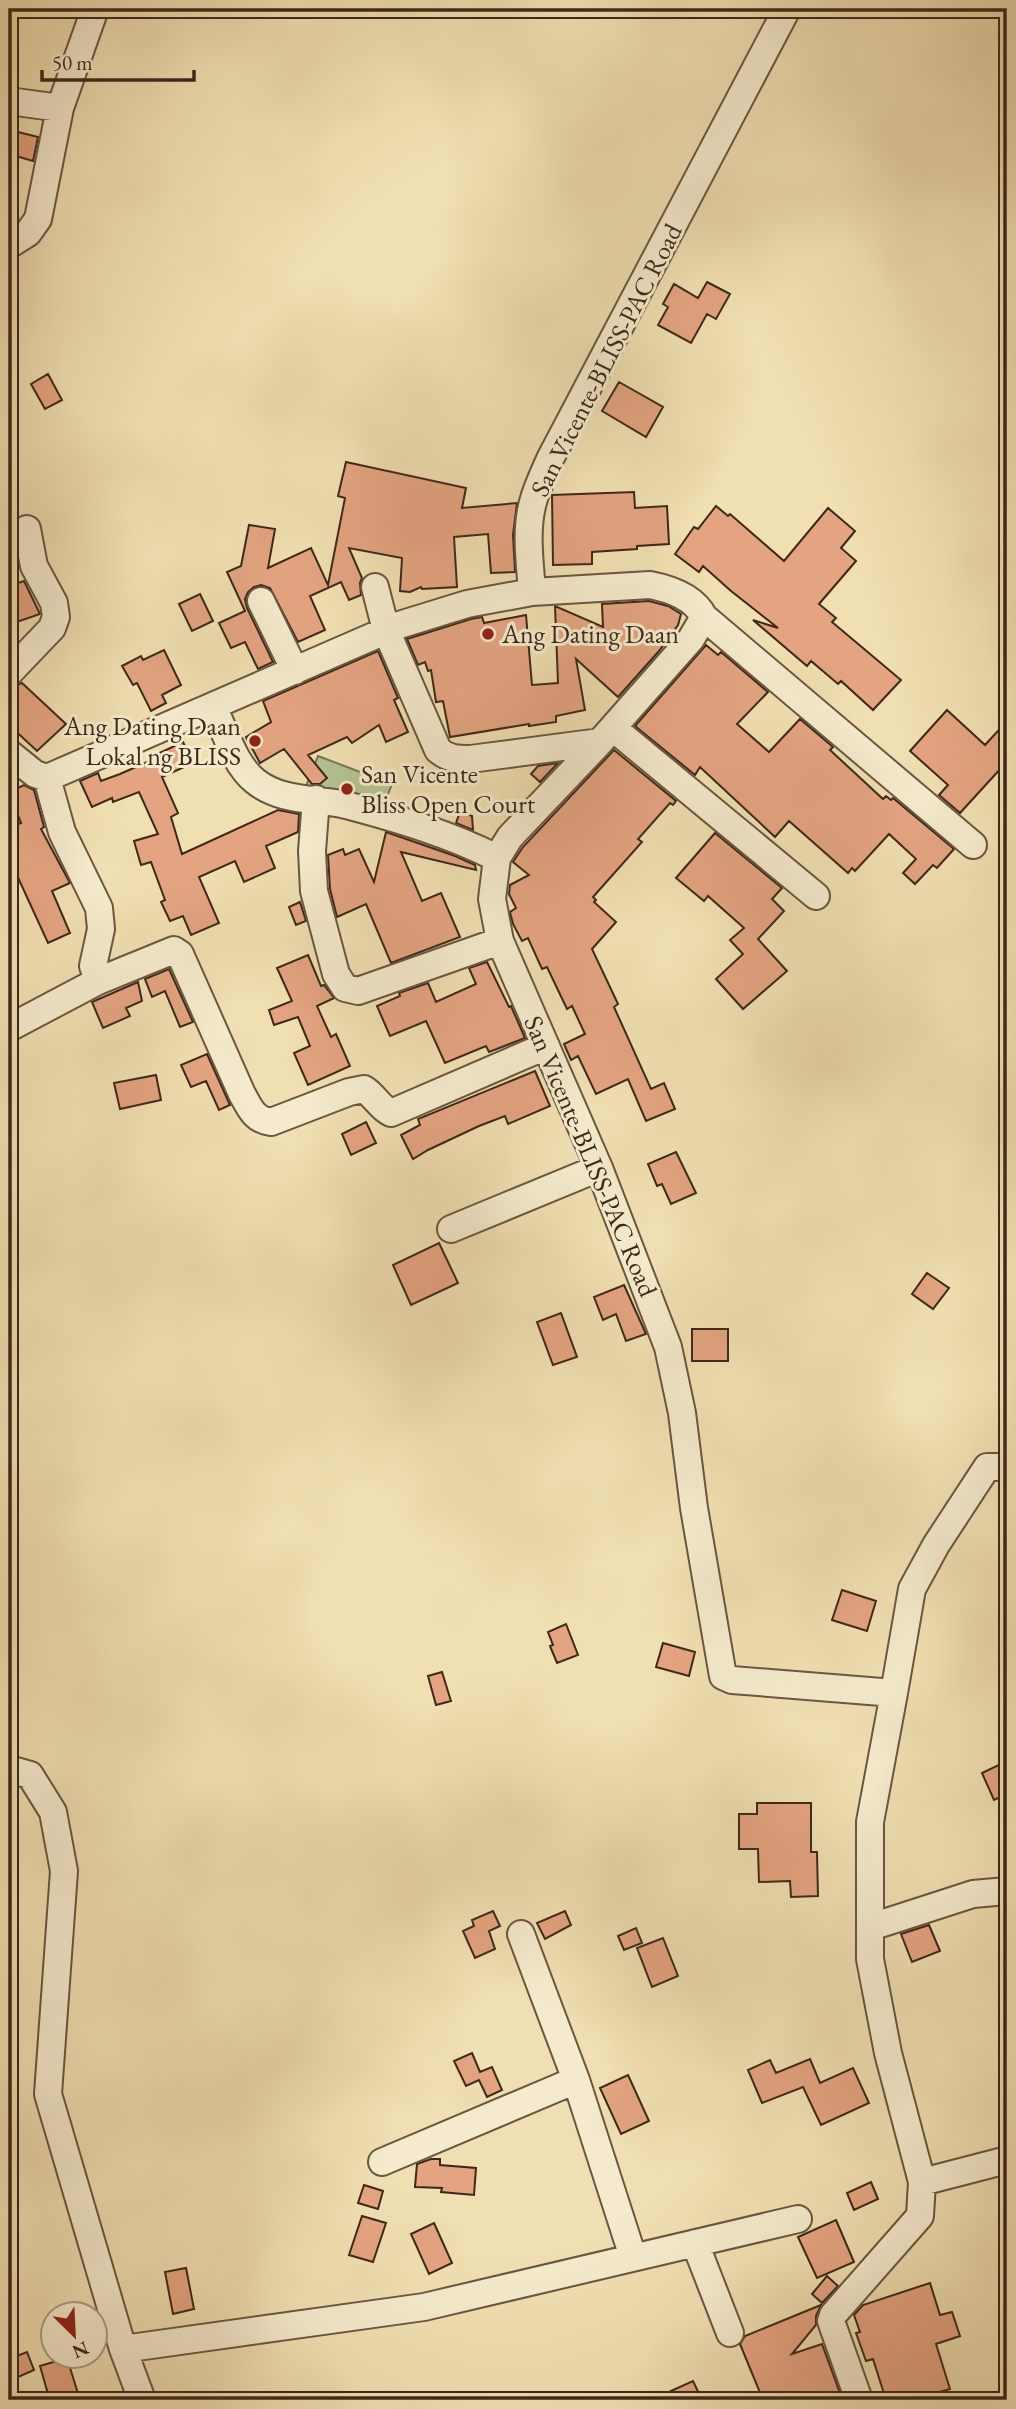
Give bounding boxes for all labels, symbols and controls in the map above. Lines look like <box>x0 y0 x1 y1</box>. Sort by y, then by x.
scale bar <box>42 38 194 82</box>
text: 50 m <box>52 49 93 76</box>
street label: San Vicente-BLISS-PAC Road <box>522 217 690 502</box>
place label: Ang Dating Daan <box>501 617 679 651</box>
marker: Ang Dating Daan <box>480 626 496 642</box>
place label: Ang Dating Daan Lokal ng BLISS <box>63 709 241 773</box>
marker: Ang Dating Daan Lokal ng BLISS <box>247 733 263 749</box>
place label: San Vicente Bliss Open Court <box>361 757 535 821</box>
marker: San Vicente Bliss Open Court <box>339 781 355 797</box>
street label: San Vicente-BLISS-PAC Road <box>516 1010 666 1302</box>
north arrow <box>38 2300 108 2370</box>
text: N <box>68 2336 93 2365</box>

